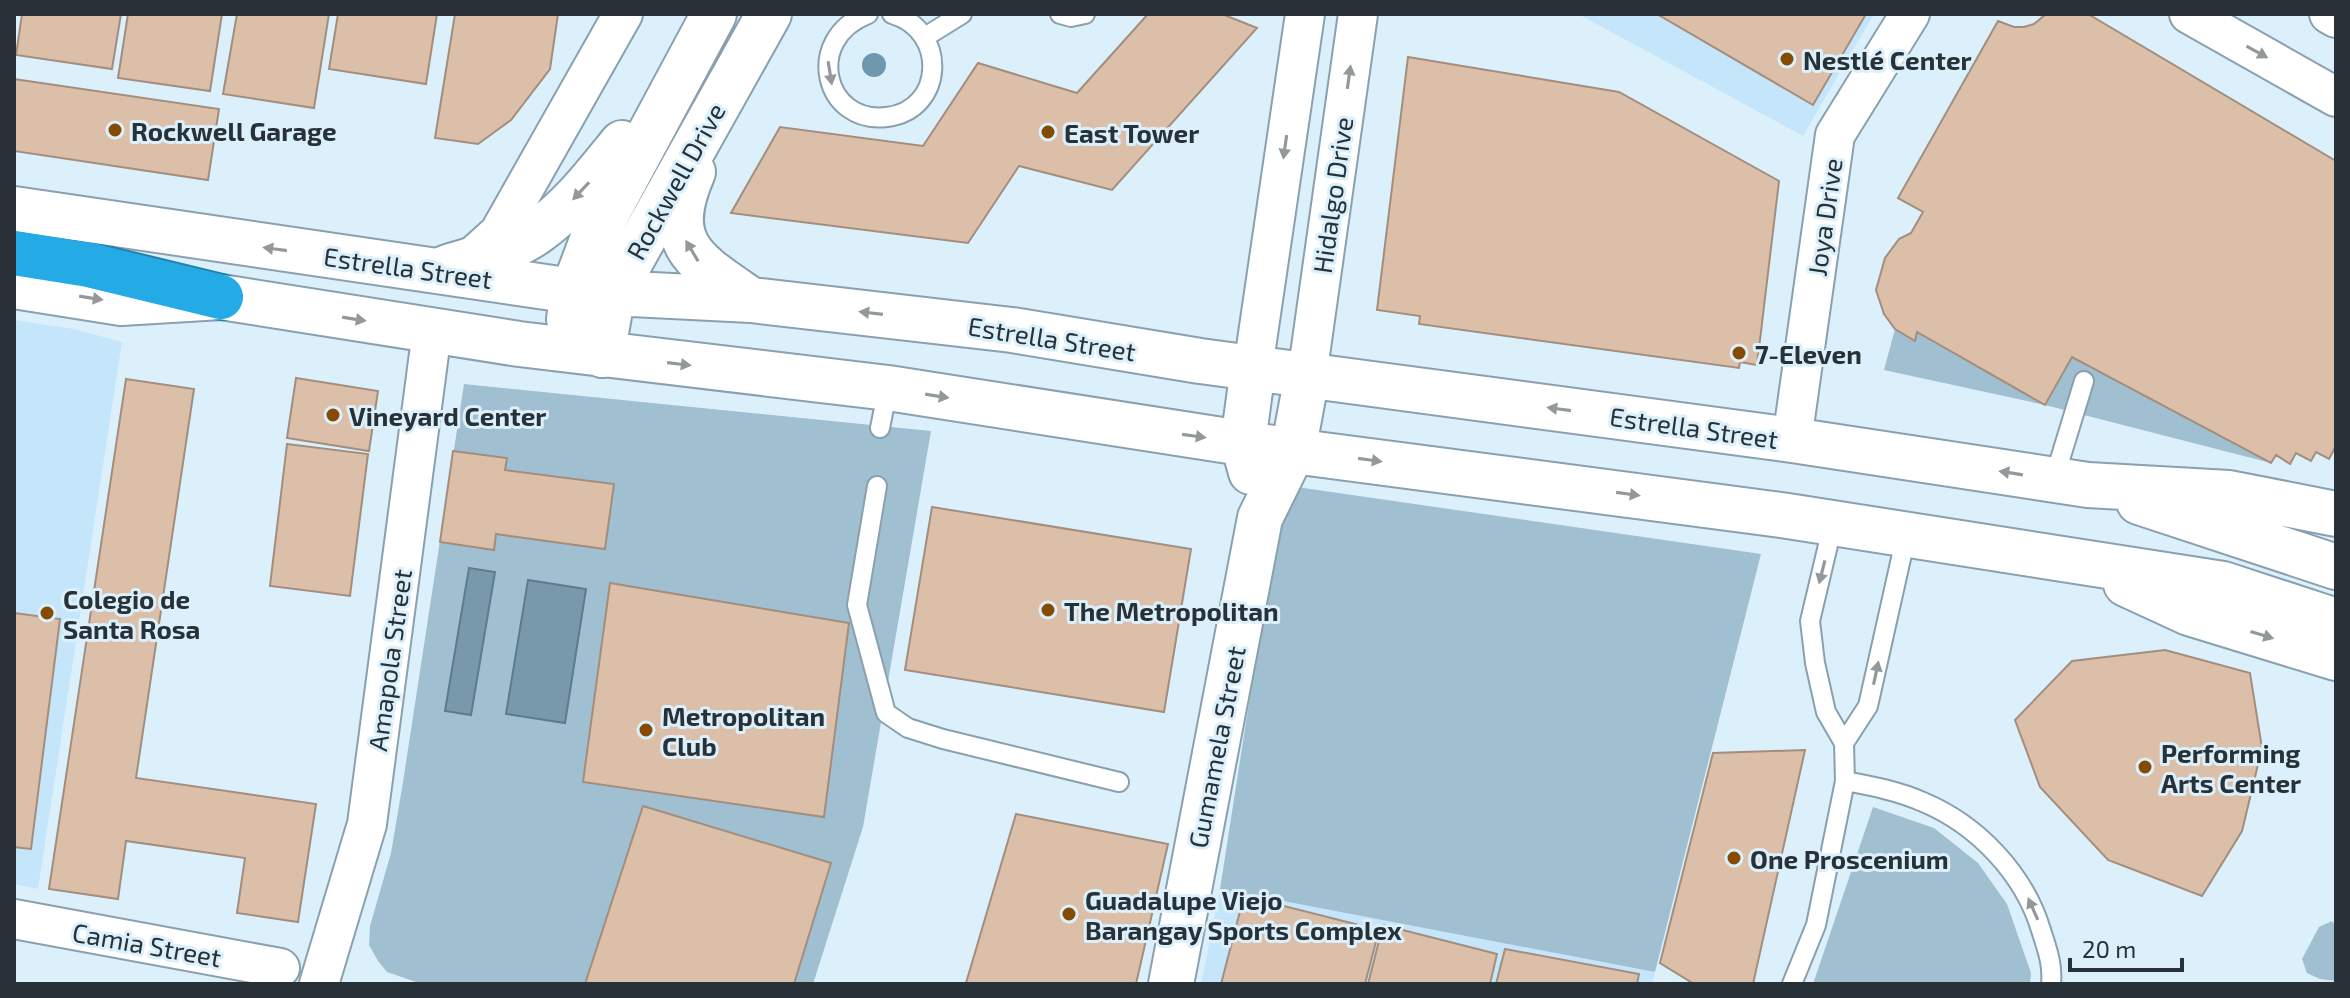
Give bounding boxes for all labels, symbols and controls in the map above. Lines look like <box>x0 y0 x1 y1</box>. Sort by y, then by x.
place label: Nestlé Center <box>1803 44 1972 75</box>
one-way arrow <box>2245 45 2268 59</box>
marker: Nestlé Center <box>1778 50 1796 68</box>
one-way arrow <box>824 60 837 85</box>
one-way arrow <box>1343 64 1356 89</box>
street label: Rockwell Drive <box>619 97 731 265</box>
place label: Rockwell Garage <box>131 115 337 146</box>
street label: Hidalgo Drive <box>1306 115 1358 275</box>
place label: East Tower <box>1064 117 1199 148</box>
marker: Rockwell Garage <box>106 121 124 139</box>
marker: East Tower <box>1039 123 1057 141</box>
one-way arrow <box>1278 134 1291 159</box>
street label: Joya Drive <box>1800 156 1848 278</box>
one-way arrow <box>573 182 591 201</box>
one-way arrow <box>685 239 700 262</box>
street label: Estrella Street <box>322 240 494 294</box>
one-way arrow <box>262 242 287 255</box>
one-way arrow <box>79 292 104 305</box>
one-way arrow <box>858 307 883 320</box>
street label: Estrella Street <box>966 309 1138 367</box>
one-way arrow <box>342 313 367 325</box>
place label: 7-Eleven <box>1755 338 1862 369</box>
marker: 7-Eleven <box>1730 344 1748 362</box>
one-way arrow <box>667 358 692 371</box>
one-way arrow <box>925 390 950 402</box>
place label: Vineyard Center <box>349 400 546 432</box>
street label: Estrella Street <box>1608 400 1780 454</box>
one-way arrow <box>1546 402 1571 415</box>
marker: Vineyard Center <box>324 406 342 424</box>
one-way arrow <box>1182 430 1207 443</box>
one-way arrow <box>1358 454 1383 467</box>
one-way arrow <box>1998 466 2023 479</box>
one-way arrow <box>1616 488 1641 501</box>
one-way arrow <box>1815 560 1827 585</box>
street label: Amapola Street <box>361 567 417 753</box>
place label: Colegio de Santa Rosa <box>63 583 200 644</box>
place label: The Metropolitan <box>1064 595 1279 626</box>
marker: The Metropolitan <box>1039 601 1057 619</box>
marker: Colegio de Santa Rosa <box>38 604 56 622</box>
one-way arrow <box>2251 630 2275 642</box>
street label: Gumamela Street <box>1181 643 1251 851</box>
one-way arrow <box>1870 660 1883 685</box>
place label: Metropolitan Club <box>662 700 825 761</box>
marker: Metropolitan Club <box>637 721 655 739</box>
place label: Performing Arts Center <box>2161 737 2301 798</box>
marker: Performing Arts Center <box>2136 758 2154 776</box>
place label: One Proscenium <box>1750 843 1949 874</box>
marker: One Proscenium <box>1725 849 1743 867</box>
place label: Guadalupe Viejo Barangay Sports Complex <box>1085 884 1402 946</box>
one-way arrow <box>2027 898 2040 921</box>
marker: Guadalupe Viejo Barangay Sports Complex <box>1060 905 1078 923</box>
street label: Camia Street <box>70 916 224 972</box>
scale bar <box>2070 922 2182 972</box>
text: 20 m <box>2082 934 2136 963</box>

